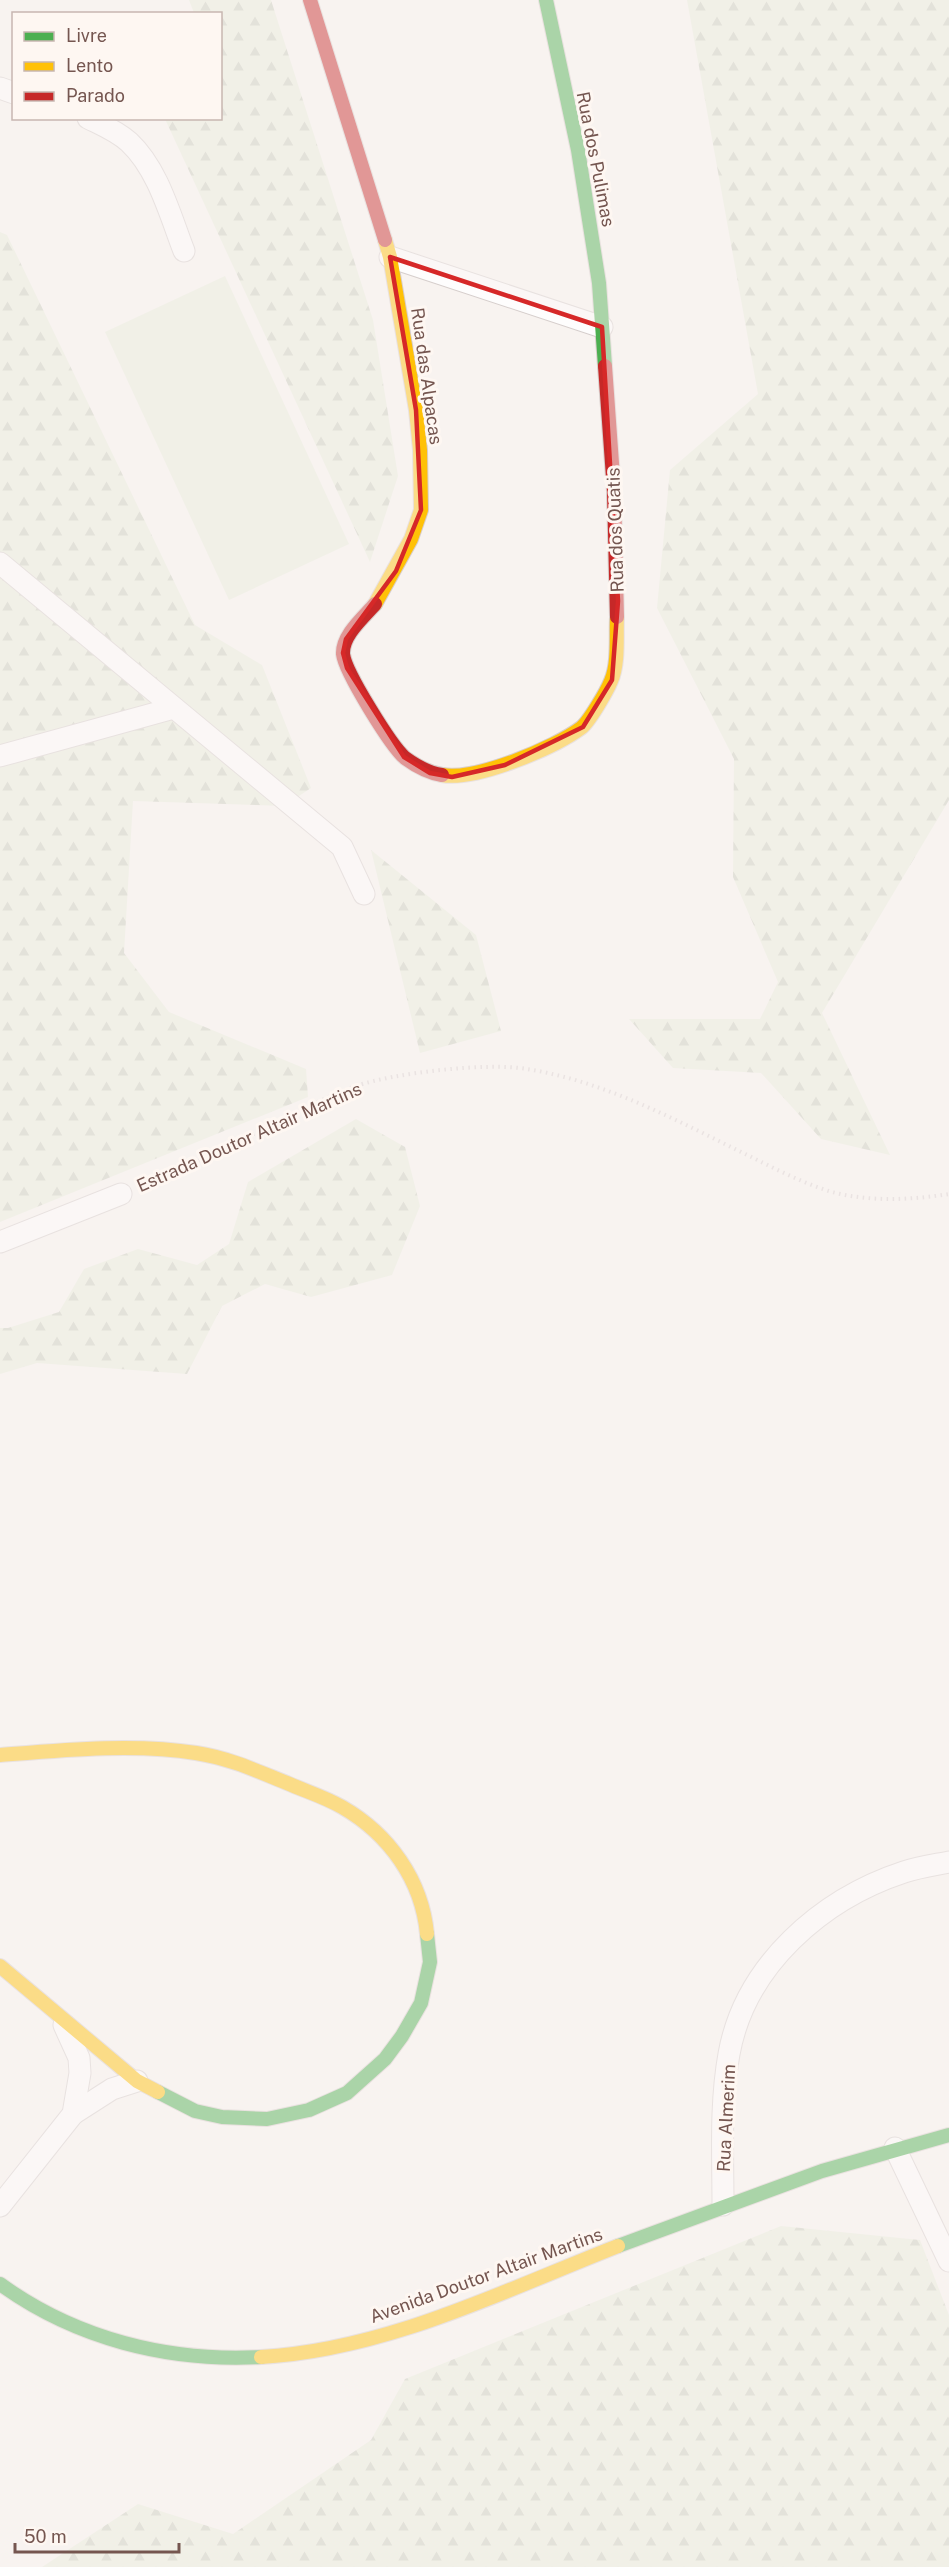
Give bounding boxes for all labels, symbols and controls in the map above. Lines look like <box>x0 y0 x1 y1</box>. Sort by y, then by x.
legend <box>12 12 222 120</box>
text: Livre <box>66 25 107 46</box>
text: Lento <box>66 55 113 76</box>
text: Parado <box>66 85 125 106</box>
street label: Rua dos Pulimas <box>573 90 619 228</box>
street label: Rua das Alpacas <box>407 306 447 446</box>
street label: Rua dos Quatis <box>602 467 628 593</box>
street label: Estrada Doutor Altair Martins <box>133 1078 365 1196</box>
street label: Rua Almerim <box>713 2064 739 2172</box>
street label: Avenida Doutor Altair Martins <box>367 2223 605 2327</box>
scale bar <box>15 2516 178 2554</box>
text: 50 m <box>24 2526 67 2547</box>

